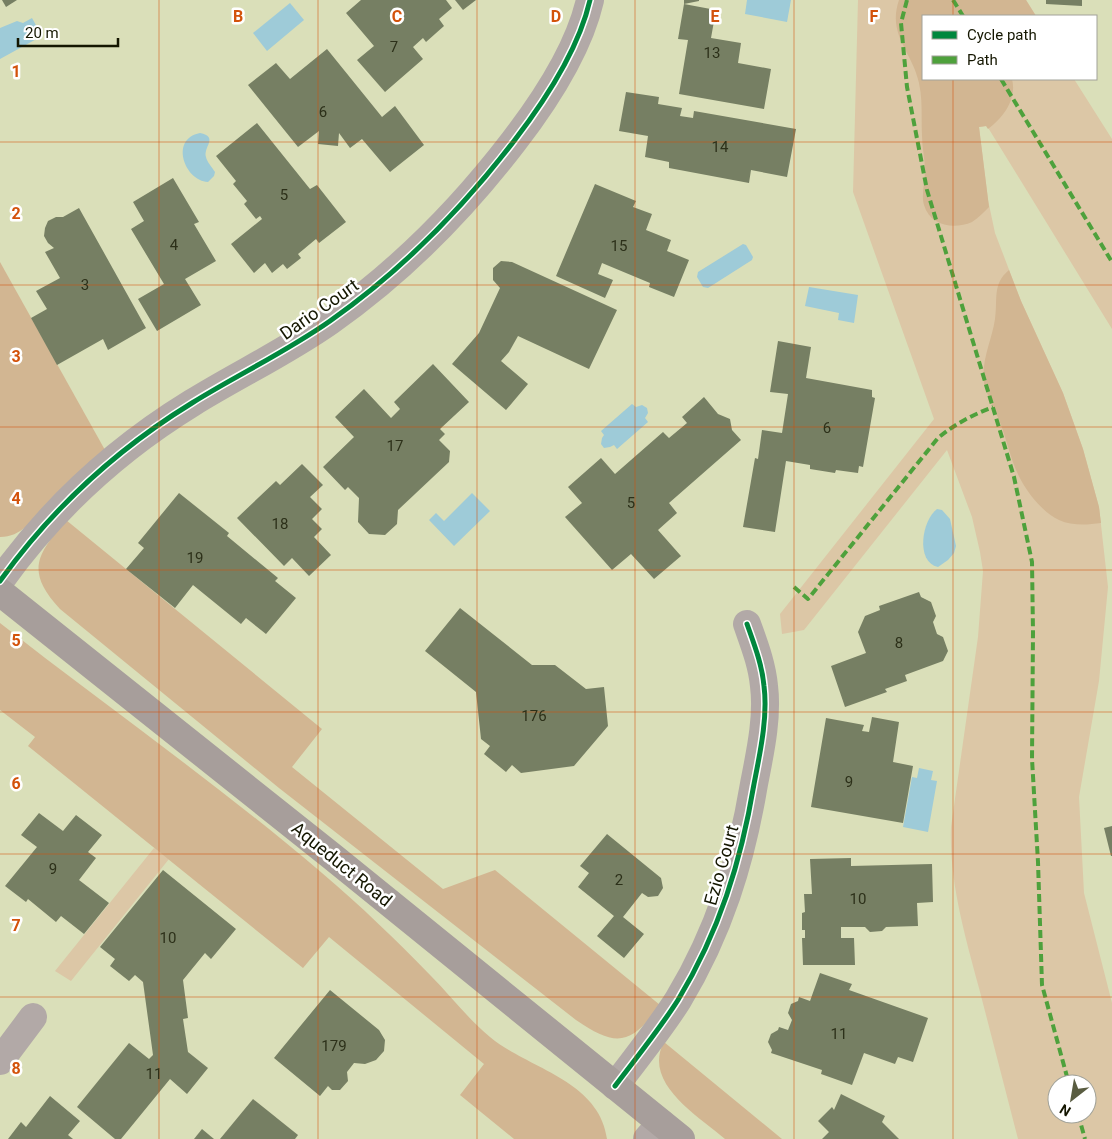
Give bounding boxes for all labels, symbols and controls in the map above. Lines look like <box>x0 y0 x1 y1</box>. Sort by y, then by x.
text: B <box>233 7 243 26</box>
text: C <box>392 7 402 26</box>
text: D <box>551 7 561 26</box>
text: E <box>711 7 720 26</box>
text: F <box>870 7 879 26</box>
scale bar <box>18 15 118 47</box>
legend <box>922 15 1097 80</box>
text: 20 m <box>25 24 59 42</box>
text: Cycle path <box>967 26 1037 44</box>
house number: 7 <box>390 38 398 56</box>
house number: 13 <box>704 44 720 62</box>
text: Path <box>967 51 998 69</box>
text: 1 <box>11 62 21 81</box>
house number: 6 <box>319 103 327 121</box>
house number: 14 <box>712 138 729 156</box>
house number: 5 <box>280 186 288 204</box>
text: 2 <box>11 204 21 223</box>
house number: 4 <box>170 236 179 254</box>
house number: 15 <box>611 237 627 255</box>
street label: Dario Court <box>276 274 362 344</box>
house number: 3 <box>81 276 89 294</box>
text: 3 <box>11 347 21 366</box>
house number: 6 <box>823 419 831 437</box>
house number: 17 <box>387 437 403 455</box>
text: 4 <box>11 489 21 508</box>
house number: 5 <box>627 494 635 512</box>
house number: 18 <box>272 515 288 533</box>
house number: 19 <box>187 549 203 567</box>
text: 5 <box>11 631 21 650</box>
house number: 8 <box>895 634 903 652</box>
house number: 176 <box>521 707 547 725</box>
house number: 9 <box>845 773 853 791</box>
text: 6 <box>11 774 21 793</box>
street label: Aqueduct Road <box>288 817 396 911</box>
street label: Ezio Court <box>700 822 743 908</box>
house number: 9 <box>49 860 57 878</box>
house number: 2 <box>615 871 623 889</box>
house number: 10 <box>850 890 866 908</box>
text: 7 <box>11 916 21 935</box>
house number: 10 <box>160 929 176 947</box>
house number: 11 <box>831 1025 847 1043</box>
house number: 179 <box>321 1037 347 1055</box>
text: 8 <box>11 1059 21 1078</box>
house number: 11 <box>146 1065 162 1083</box>
north arrow <box>1047 1074 1097 1124</box>
text: N <box>1057 1101 1074 1120</box>

